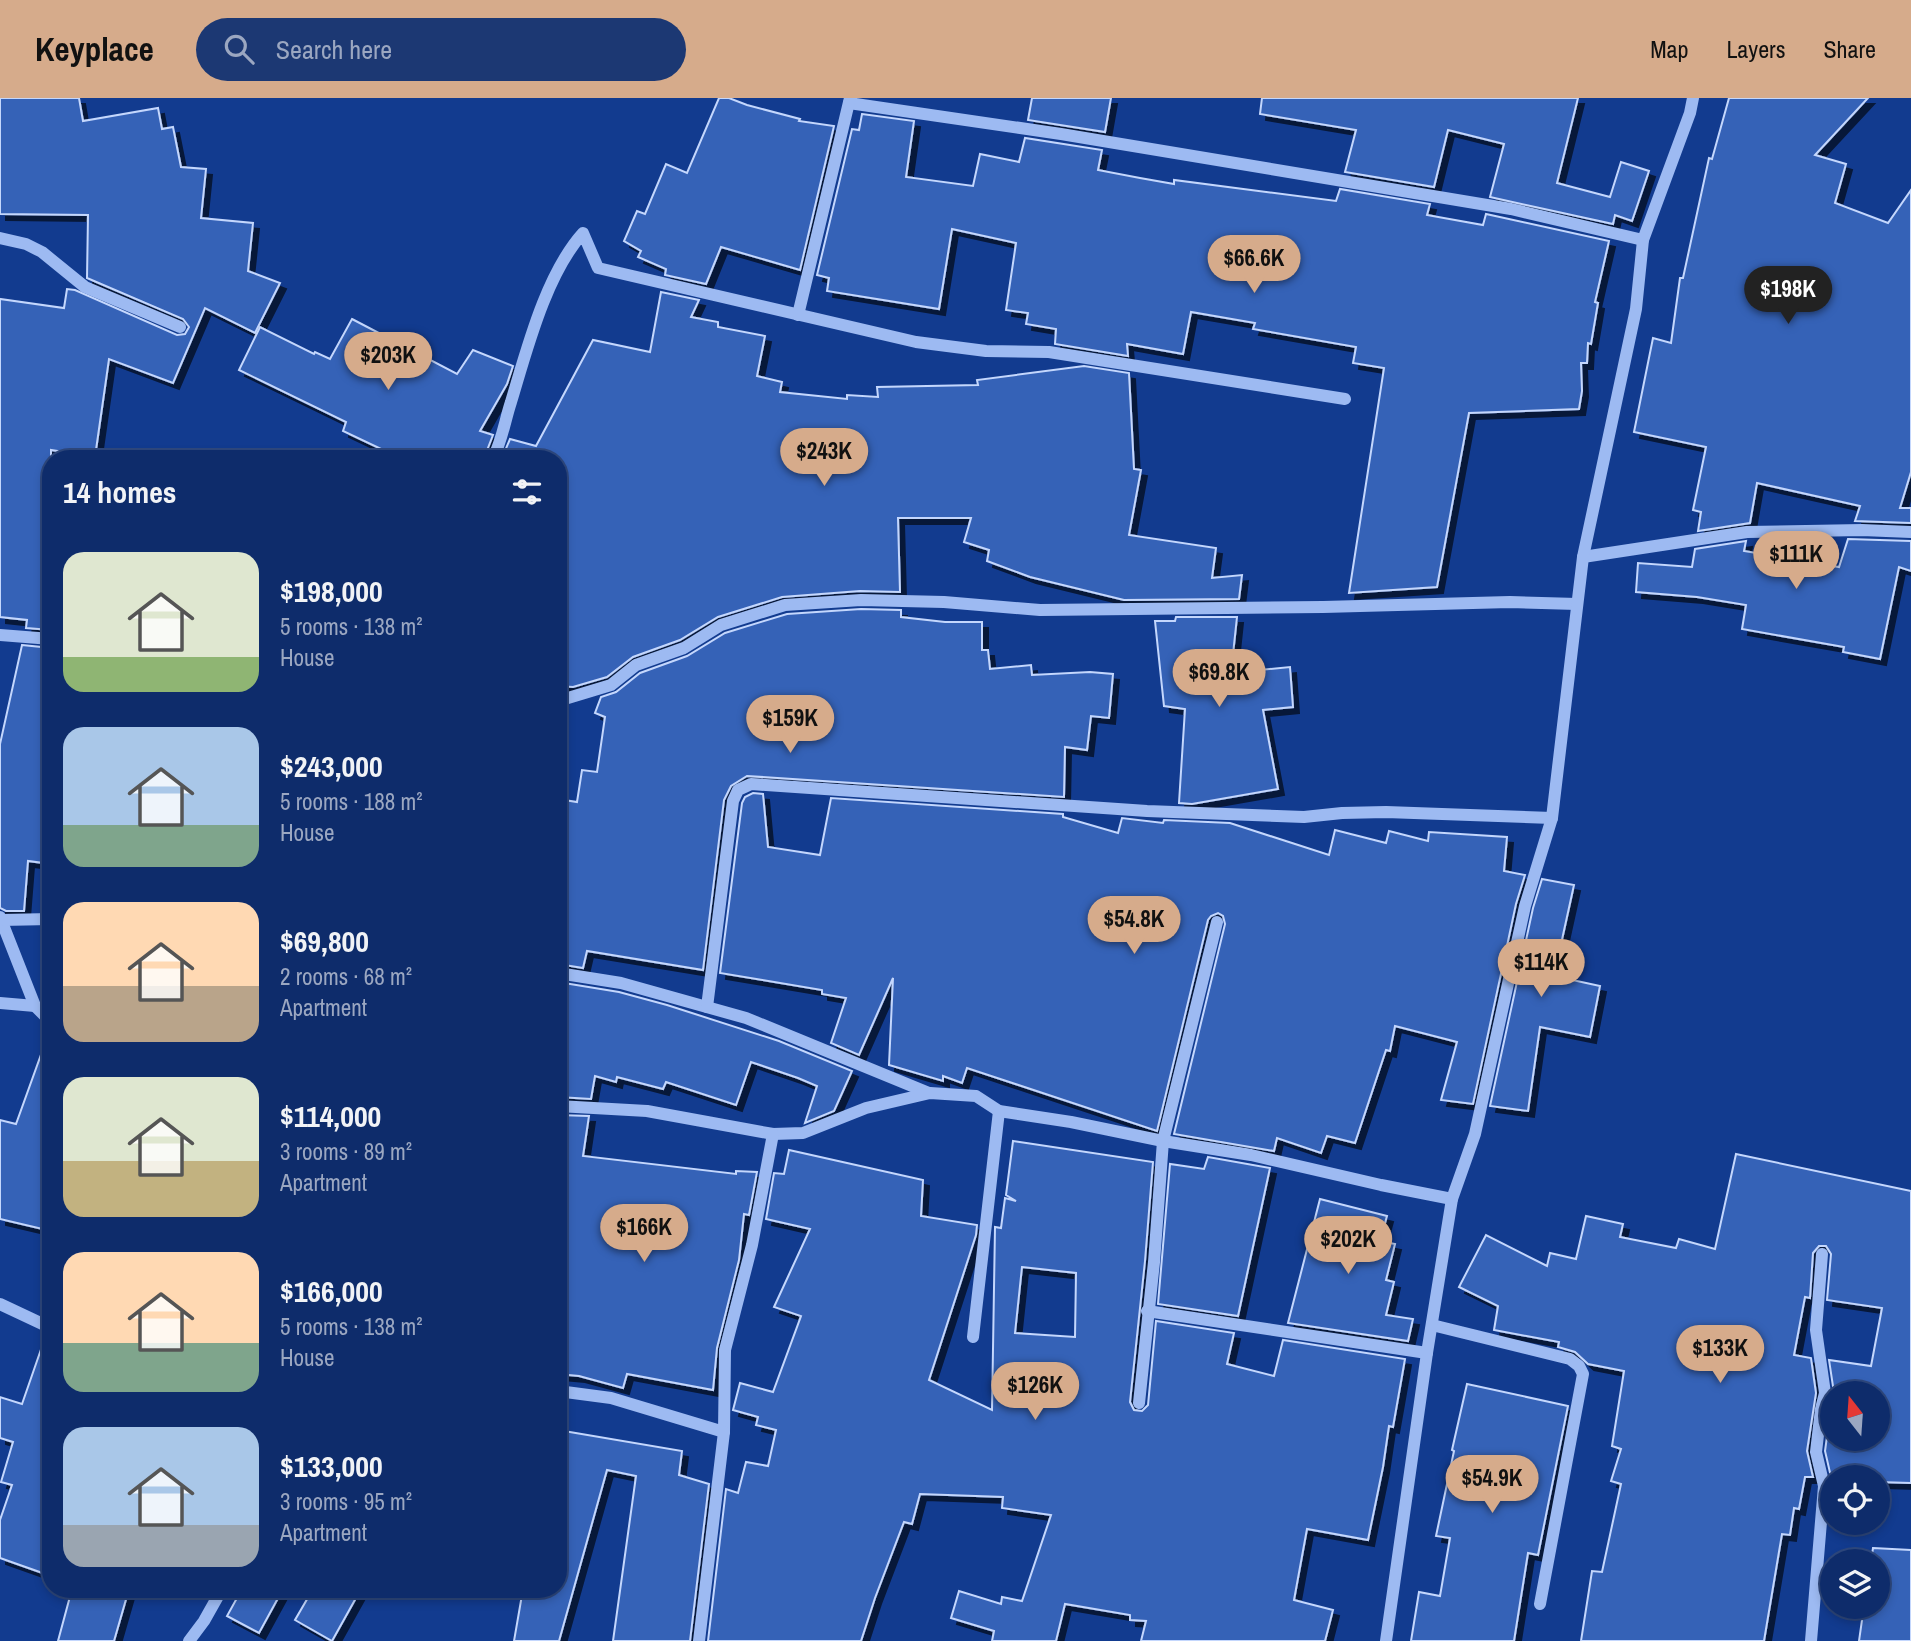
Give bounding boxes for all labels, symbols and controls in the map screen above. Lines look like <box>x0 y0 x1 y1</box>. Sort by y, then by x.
search box <box>196 18 686 81</box>
text: Keyplace <box>35 27 154 71</box>
icon: search <box>220 30 258 68</box>
text: Search here <box>276 32 392 67</box>
text: Map <box>1650 33 1688 65</box>
text: Layers <box>1726 33 1785 65</box>
text: Share <box>1823 33 1876 65</box>
pin: $66.6K <box>1197 236 1311 295</box>
text: $66.6K <box>1224 242 1284 273</box>
pin: $198K <box>1739 266 1837 326</box>
text: $198K <box>1760 273 1816 304</box>
pin: $203K <box>339 332 437 392</box>
text: $203K <box>360 339 416 370</box>
pin: $243K <box>775 428 873 488</box>
text: $243K <box>796 435 852 466</box>
text: 14 homes <box>63 472 177 512</box>
icon: filters <box>508 473 546 511</box>
pin: $111K <box>1747 532 1845 591</box>
text: $111K <box>1769 538 1823 569</box>
text: $198,000 <box>280 571 383 611</box>
icon: home <box>119 580 203 664</box>
text: 5 rooms · 138 m² <box>280 611 423 642</box>
text: House <box>280 642 335 673</box>
pin: $69.8K <box>1162 650 1276 709</box>
text: $69.8K <box>1189 656 1249 687</box>
pin: $159K <box>741 696 839 755</box>
text: $159K <box>762 702 818 733</box>
text: $243,000 <box>280 746 383 786</box>
icon: home <box>119 755 203 839</box>
text: 5 rooms · 188 m² <box>280 786 423 817</box>
text: House <box>280 817 335 848</box>
pin: $54.8K <box>1077 896 1191 956</box>
text: $54.8K <box>1104 903 1164 934</box>
text: $69,800 <box>280 921 369 961</box>
icon: home <box>119 930 203 1014</box>
pin: $114K <box>1492 940 1590 999</box>
text: $114K <box>1514 946 1568 977</box>
text: 2 rooms · 68 m² <box>280 961 412 992</box>
text: Apartment <box>280 992 367 1023</box>
text: $114,000 <box>280 1096 381 1136</box>
icon: home <box>119 1105 203 1189</box>
text: 3 rooms · 89 m² <box>280 1136 412 1167</box>
text: Apartment <box>280 1167 367 1198</box>
pin: $166K <box>595 1204 693 1264</box>
text: $166K <box>616 1211 672 1242</box>
pin: $202K <box>1299 1216 1397 1276</box>
text: $202K <box>1320 1223 1376 1254</box>
text: $166,000 <box>280 1271 383 1311</box>
icon: home <box>119 1280 203 1364</box>
text: 5 rooms · 138 m² <box>280 1311 423 1342</box>
pin: $133K <box>1671 1326 1769 1385</box>
text: $133K <box>1692 1332 1748 1363</box>
text: House <box>280 1342 335 1373</box>
pin: $126K <box>986 1362 1084 1422</box>
text: $126K <box>1007 1369 1063 1400</box>
north arrow <box>1820 1381 1890 1451</box>
map controls <box>1820 1381 1890 1619</box>
text: $133,000 <box>280 1446 383 1486</box>
icon: home <box>119 1455 203 1539</box>
pin: $54.9K <box>1435 1456 1549 1515</box>
text: $54.9K <box>1462 1462 1522 1493</box>
button: locate <box>1820 1465 1890 1535</box>
text: 3 rooms · 95 m² <box>280 1486 412 1517</box>
text: Apartment <box>280 1517 367 1548</box>
button: layers <box>1820 1549 1890 1619</box>

